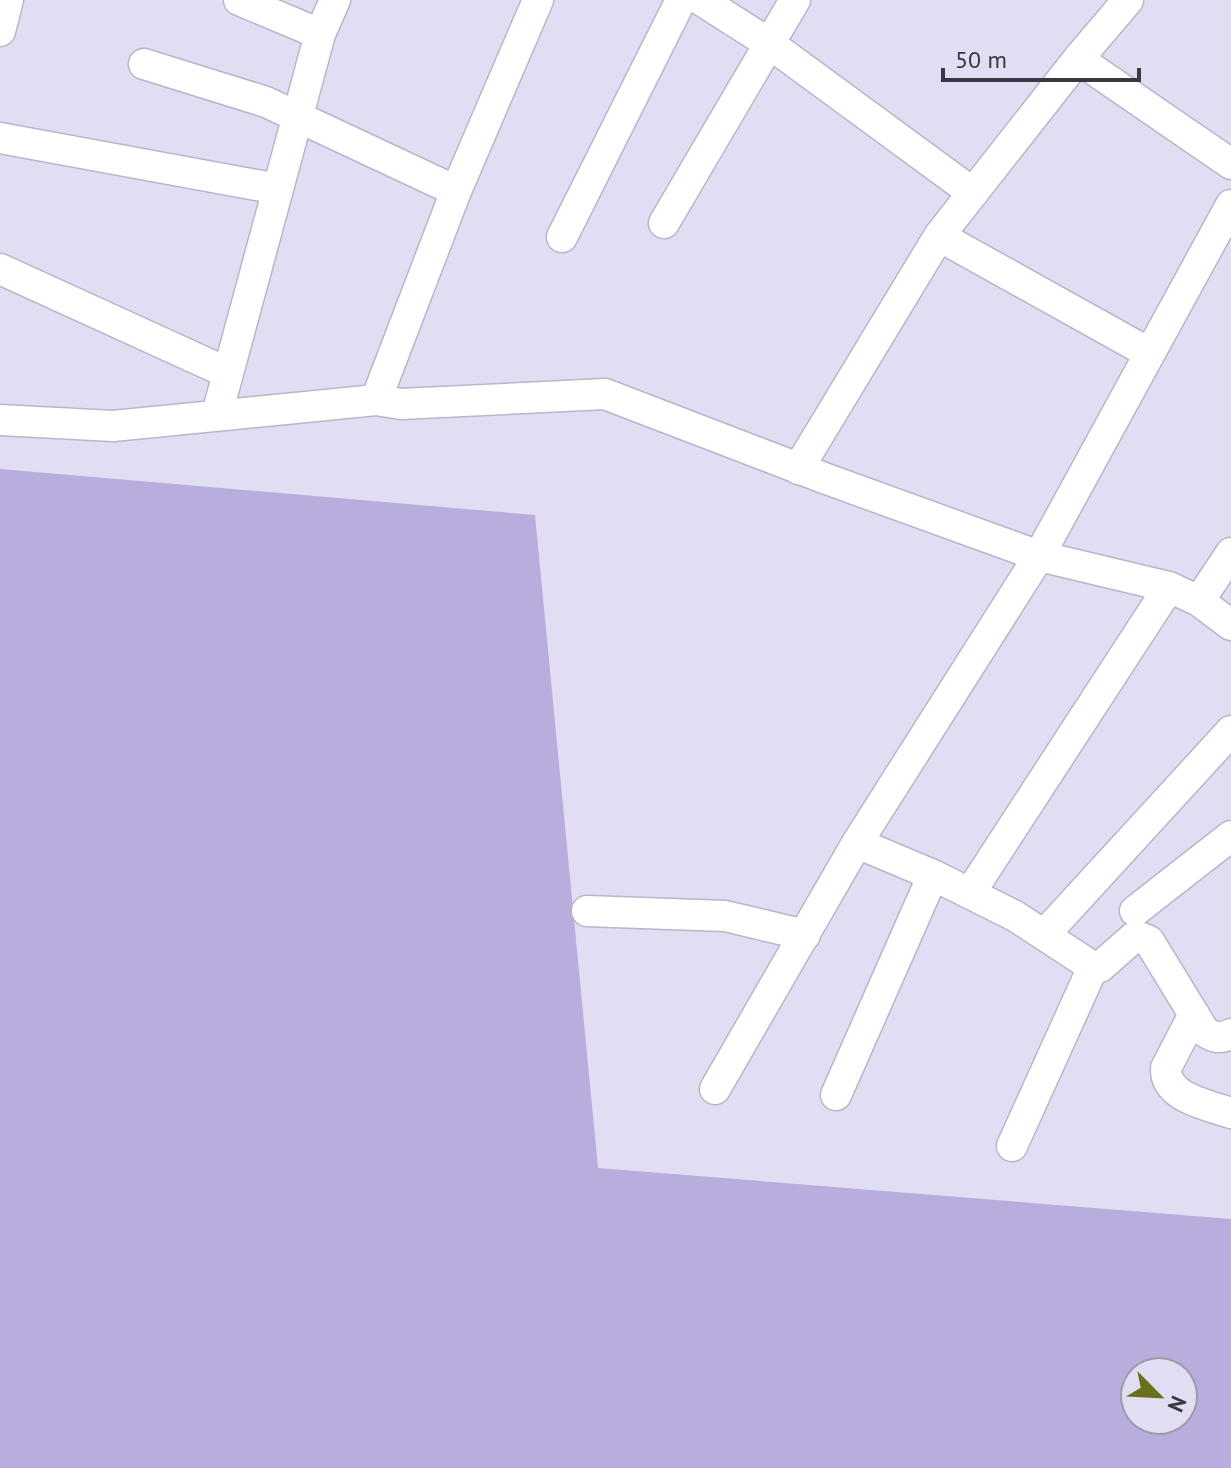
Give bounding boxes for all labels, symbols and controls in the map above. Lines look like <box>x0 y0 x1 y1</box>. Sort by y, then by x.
scale bar <box>943 32 1139 82</box>
text: 50 m <box>955 44 1007 75</box>
north arrow <box>1119 1356 1199 1436</box>
text: N <box>1162 1392 1193 1416</box>

